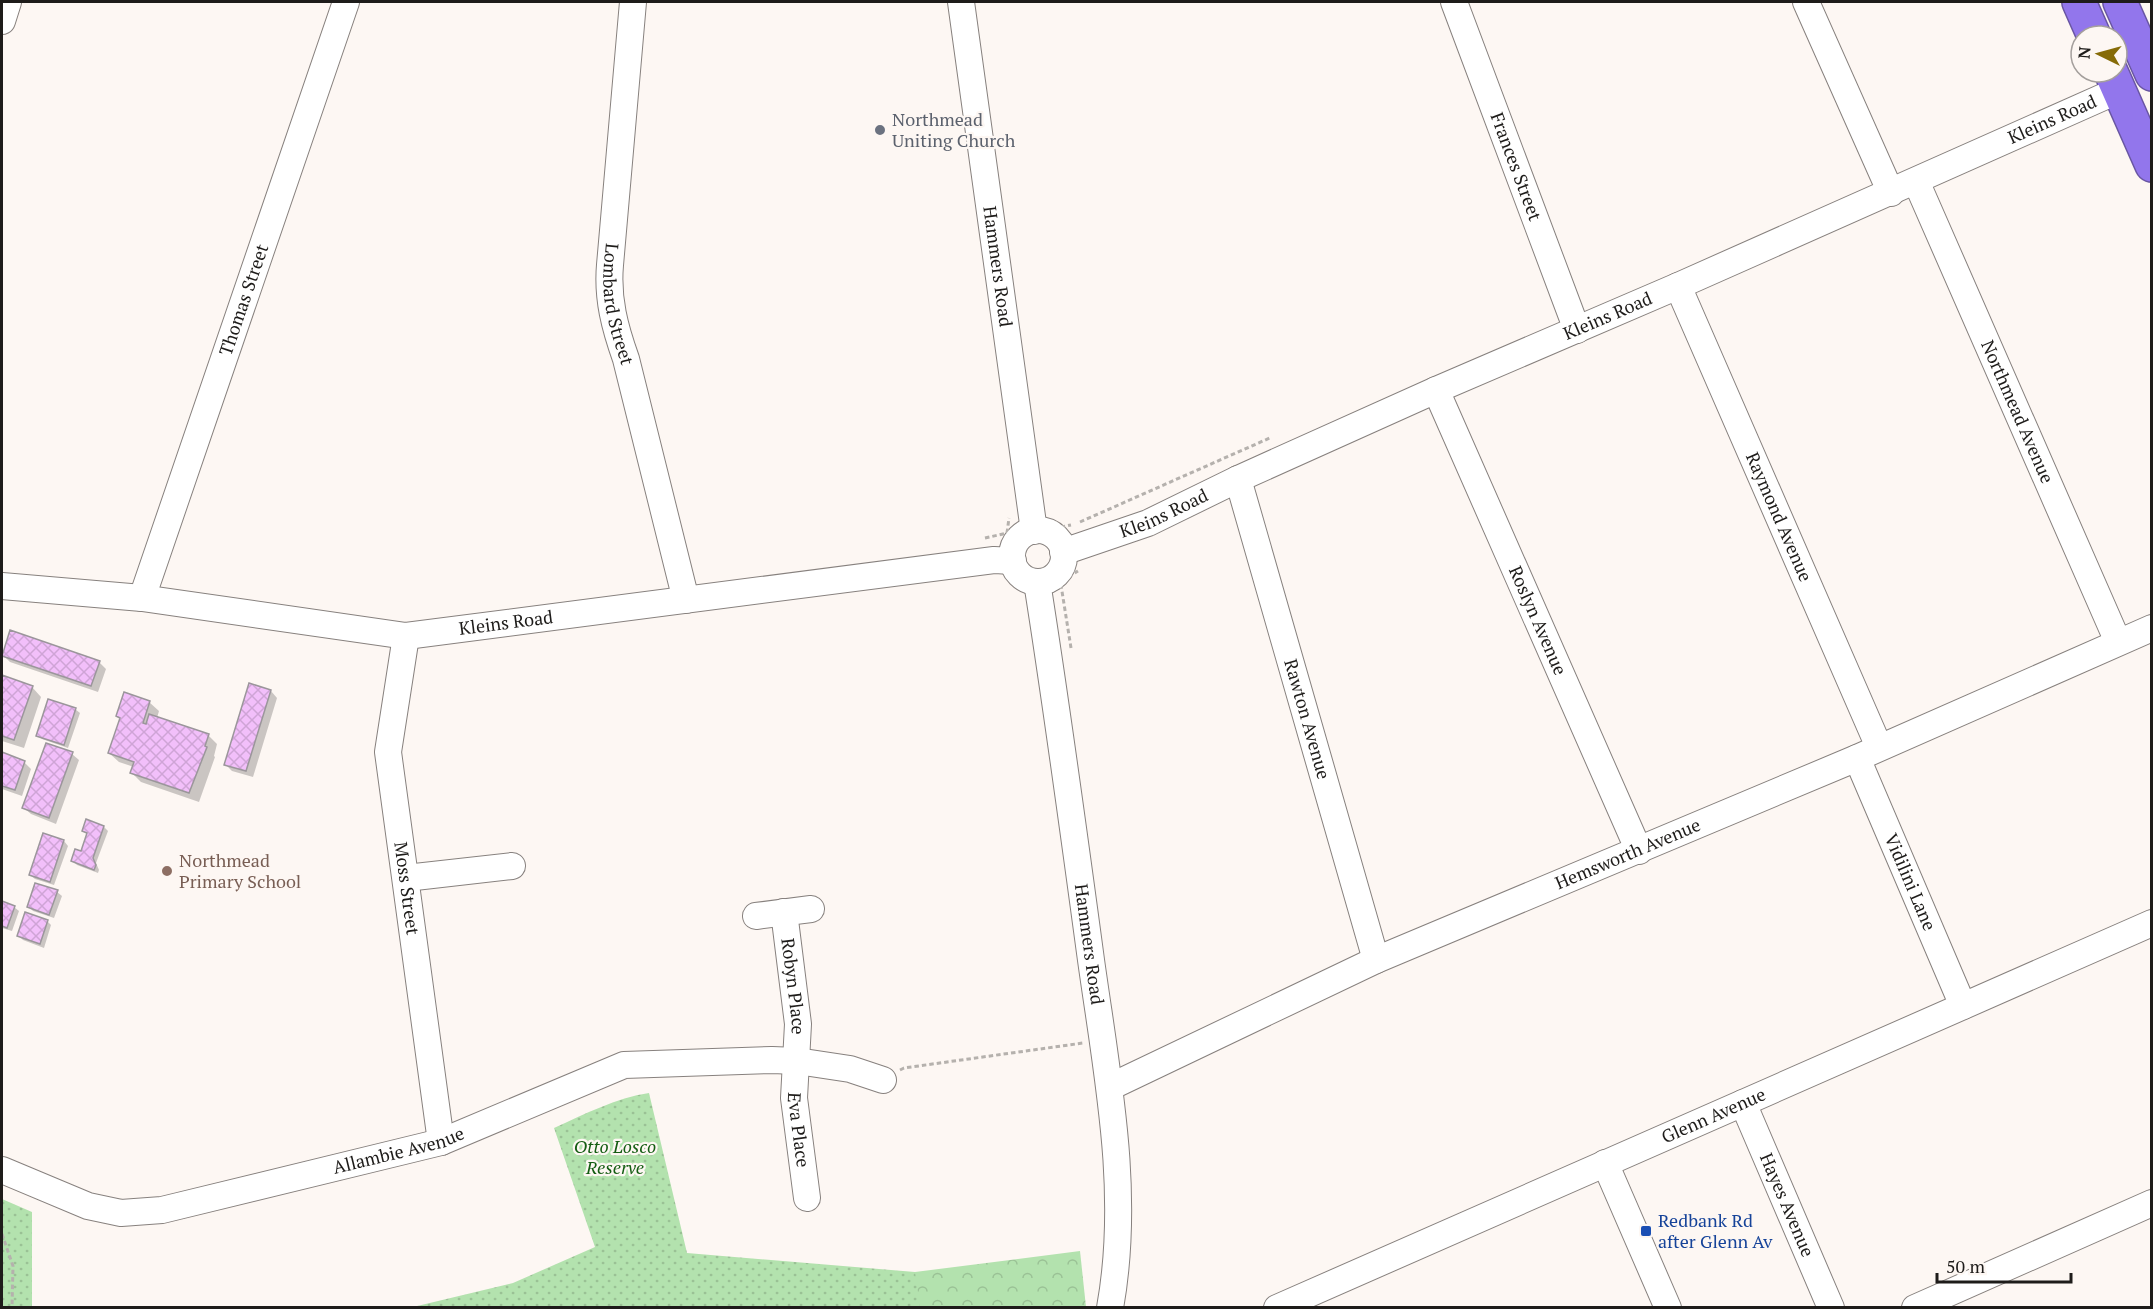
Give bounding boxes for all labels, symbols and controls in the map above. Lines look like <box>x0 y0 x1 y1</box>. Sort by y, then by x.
north arrow <box>2069 24 2129 84</box>
text: N <box>2073 46 2096 60</box>
street label: Kleins Road <box>2004 89 2100 149</box>
place label: Northmead Uniting Church <box>892 107 1016 152</box>
street label: Frances Street <box>1486 109 1548 224</box>
marker: Northmead Uniting Church <box>873 123 887 137</box>
street label: Hammers Road <box>978 204 1019 328</box>
street label: Thomas Street <box>213 240 273 359</box>
street label: Lombard Street <box>598 242 640 367</box>
street label: Kleins Road <box>1559 286 1656 345</box>
street label: Northmead Avenue <box>1976 336 2060 487</box>
street label: Raymond Avenue <box>1741 448 1818 585</box>
street label: Kleins Road <box>1116 483 1212 543</box>
street label: Roslyn Avenue <box>1504 562 1573 679</box>
street label: Kleins Road <box>457 604 554 640</box>
street label: Rawton Avenue <box>1279 656 1337 782</box>
street label: Hemsworth Avenue <box>1551 812 1704 894</box>
street label: Vidilini Lane <box>1880 830 1942 934</box>
street label: Moss Street <box>389 840 426 937</box>
place label: Northmead Primary School <box>179 848 301 893</box>
marker: Northmead Primary School <box>160 864 174 878</box>
street label: Hammers Road <box>1070 882 1110 1006</box>
street label: Robyn Place <box>776 937 811 1035</box>
street label: Glenn Avenue <box>1657 1082 1769 1148</box>
street label: Eva Place <box>783 1092 816 1169</box>
street label: Allambie Avenue <box>330 1121 468 1179</box>
park label: Otto Losco Reserve <box>574 1134 656 1179</box>
street label: Hayes Avenue <box>1755 1149 1821 1260</box>
place label: Redbank Rd after Glenn Av <box>1658 1208 1773 1253</box>
marker: Redbank Rd after Glenn Av <box>1639 1224 1653 1238</box>
scale bar <box>1937 1246 2070 1284</box>
text: 50 m <box>1946 1254 1986 1278</box>

